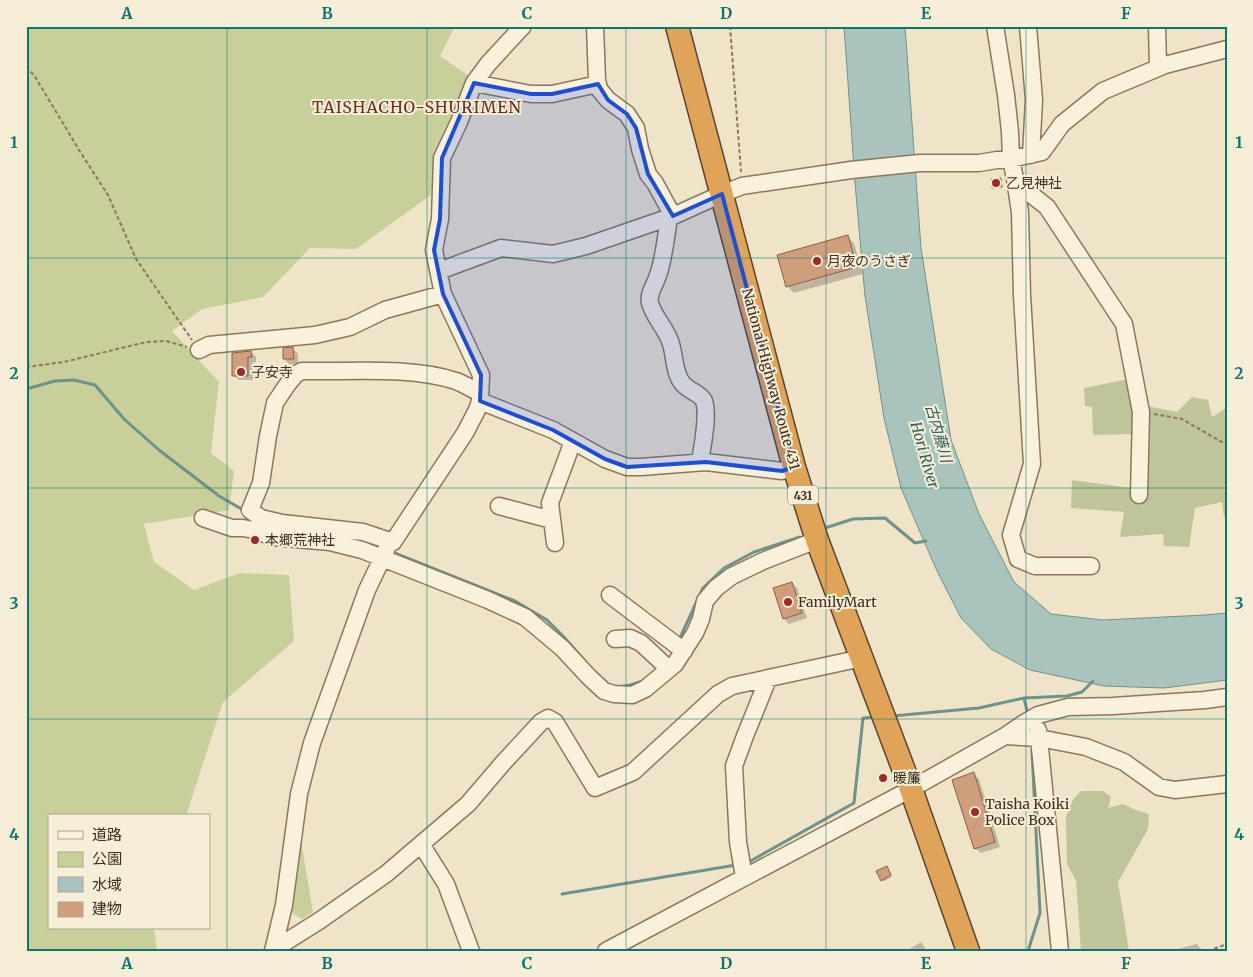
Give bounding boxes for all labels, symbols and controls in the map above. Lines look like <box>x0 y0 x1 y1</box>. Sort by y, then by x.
text: A <box>120 3 133 23</box>
text: B <box>321 3 333 23</box>
text: C <box>522 3 532 23</box>
text: D <box>720 3 732 23</box>
text: E <box>921 3 932 23</box>
text: F <box>1121 3 1131 23</box>
district label: TAISHACHO-SHURIMEN <box>312 97 522 117</box>
text: 1 <box>10 132 18 152</box>
text: 1 <box>1235 132 1243 152</box>
place label: 乙見神社 <box>1006 174 1062 192</box>
marker: 乙見神社 <box>990 177 1002 189</box>
place label: 月夜のうさぎ <box>827 252 911 270</box>
marker: 月夜のうさぎ <box>811 255 823 267</box>
street label: National Highway Route 431 <box>738 286 804 472</box>
text: 2 <box>9 363 19 383</box>
place label: 子安寺 <box>251 363 293 381</box>
text: 2 <box>1234 363 1244 383</box>
marker: 子安寺 <box>235 366 247 378</box>
water label: 古内藤川 <box>922 402 957 466</box>
water label: Hori River <box>906 419 944 491</box>
road number: 431 <box>788 486 818 504</box>
place label: 本郷荒神社 <box>265 531 335 549</box>
marker: 本郷荒神社 <box>249 534 261 546</box>
text: 3 <box>9 593 19 613</box>
place label: FamilyMart <box>798 593 877 611</box>
text: 3 <box>1234 593 1244 613</box>
marker: FamilyMart <box>782 596 794 608</box>
place label: 暖簾 <box>893 769 921 787</box>
marker: 暖簾 <box>877 772 889 784</box>
place label: Taisha Koiki Police Box <box>985 795 1070 829</box>
marker: Taisha Koiki Police Box <box>969 806 981 818</box>
legend <box>48 814 210 930</box>
text: 4 <box>9 824 19 844</box>
text: 4 <box>1234 824 1244 844</box>
text: 道路 <box>92 825 122 844</box>
text: 公園 <box>92 849 122 868</box>
text: 水域 <box>92 875 122 894</box>
text: 建物 <box>92 899 122 918</box>
text: A <box>120 953 133 973</box>
text: B <box>321 953 333 973</box>
text: C <box>522 953 532 973</box>
text: D <box>720 953 732 973</box>
text: E <box>921 953 932 973</box>
text: F <box>1121 953 1131 973</box>

